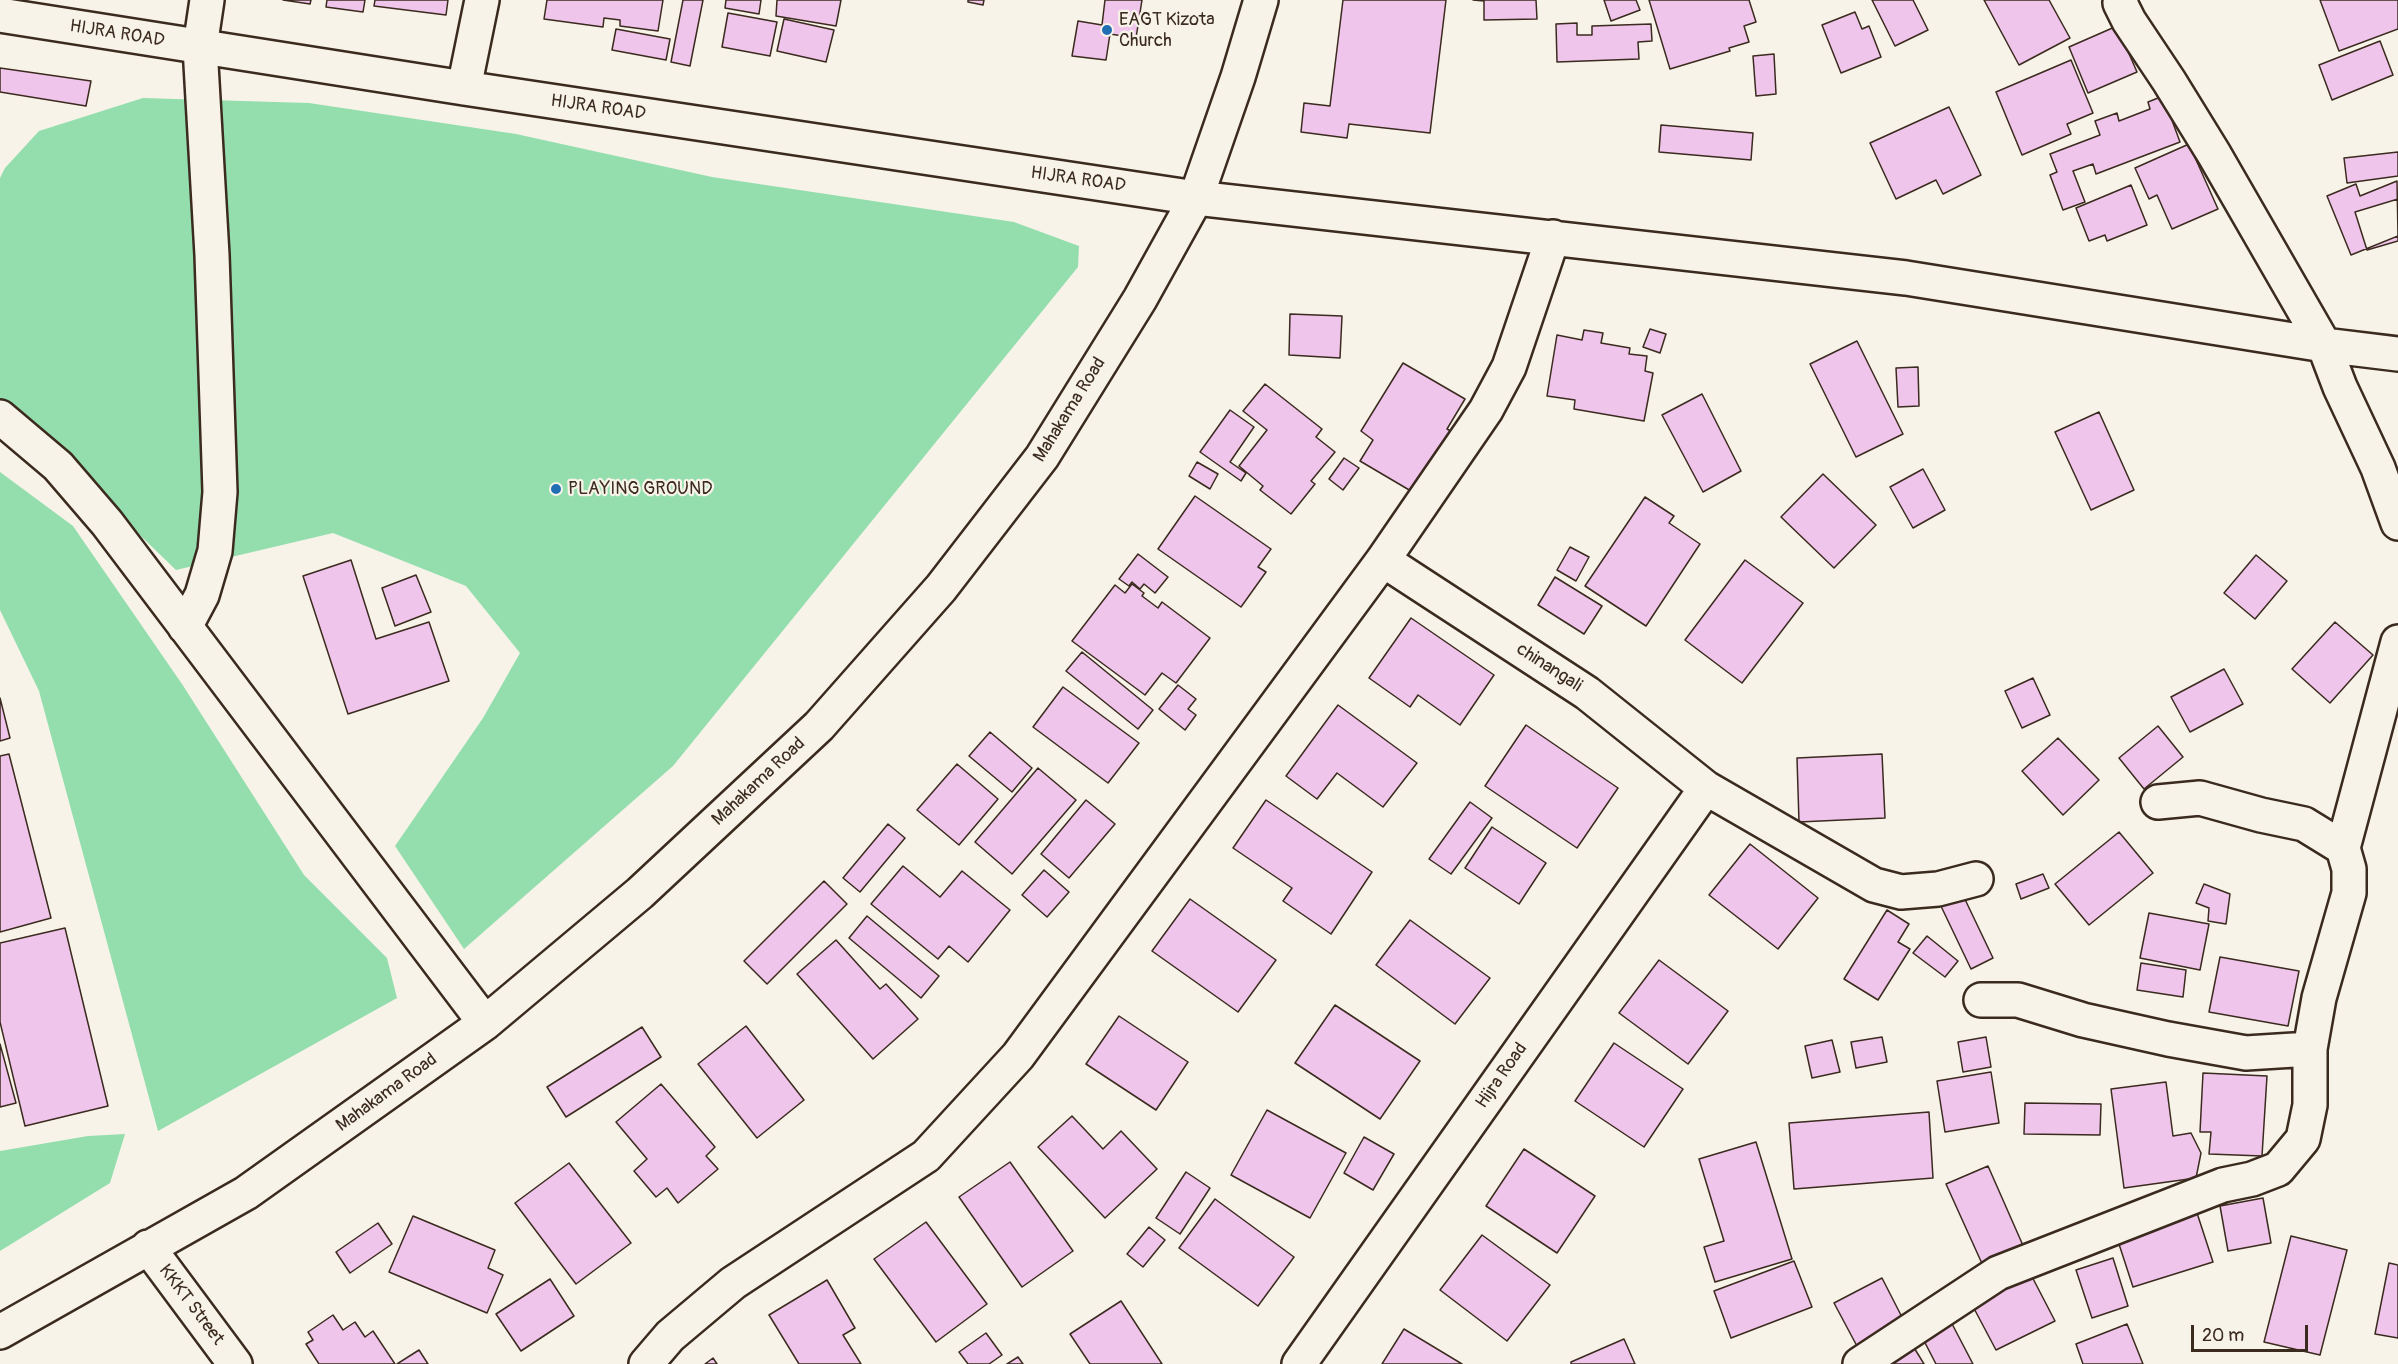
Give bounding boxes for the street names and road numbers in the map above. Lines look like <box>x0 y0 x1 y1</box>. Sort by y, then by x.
street label: HIJRA ROAD <box>68 16 166 52</box>
street label: HIJRA ROAD <box>549 91 647 125</box>
street label: HIJRA ROAD <box>1029 163 1127 197</box>
street label: Mahakama Road <box>1029 354 1111 466</box>
street label: chinangali <box>1512 639 1586 697</box>
street label: Mahakama Road <box>708 733 810 831</box>
street label: Hijra Road <box>1472 1039 1532 1113</box>
street label: Mahakama Road <box>332 1049 442 1137</box>
street label: KKKT Street <box>154 1260 228 1350</box>

